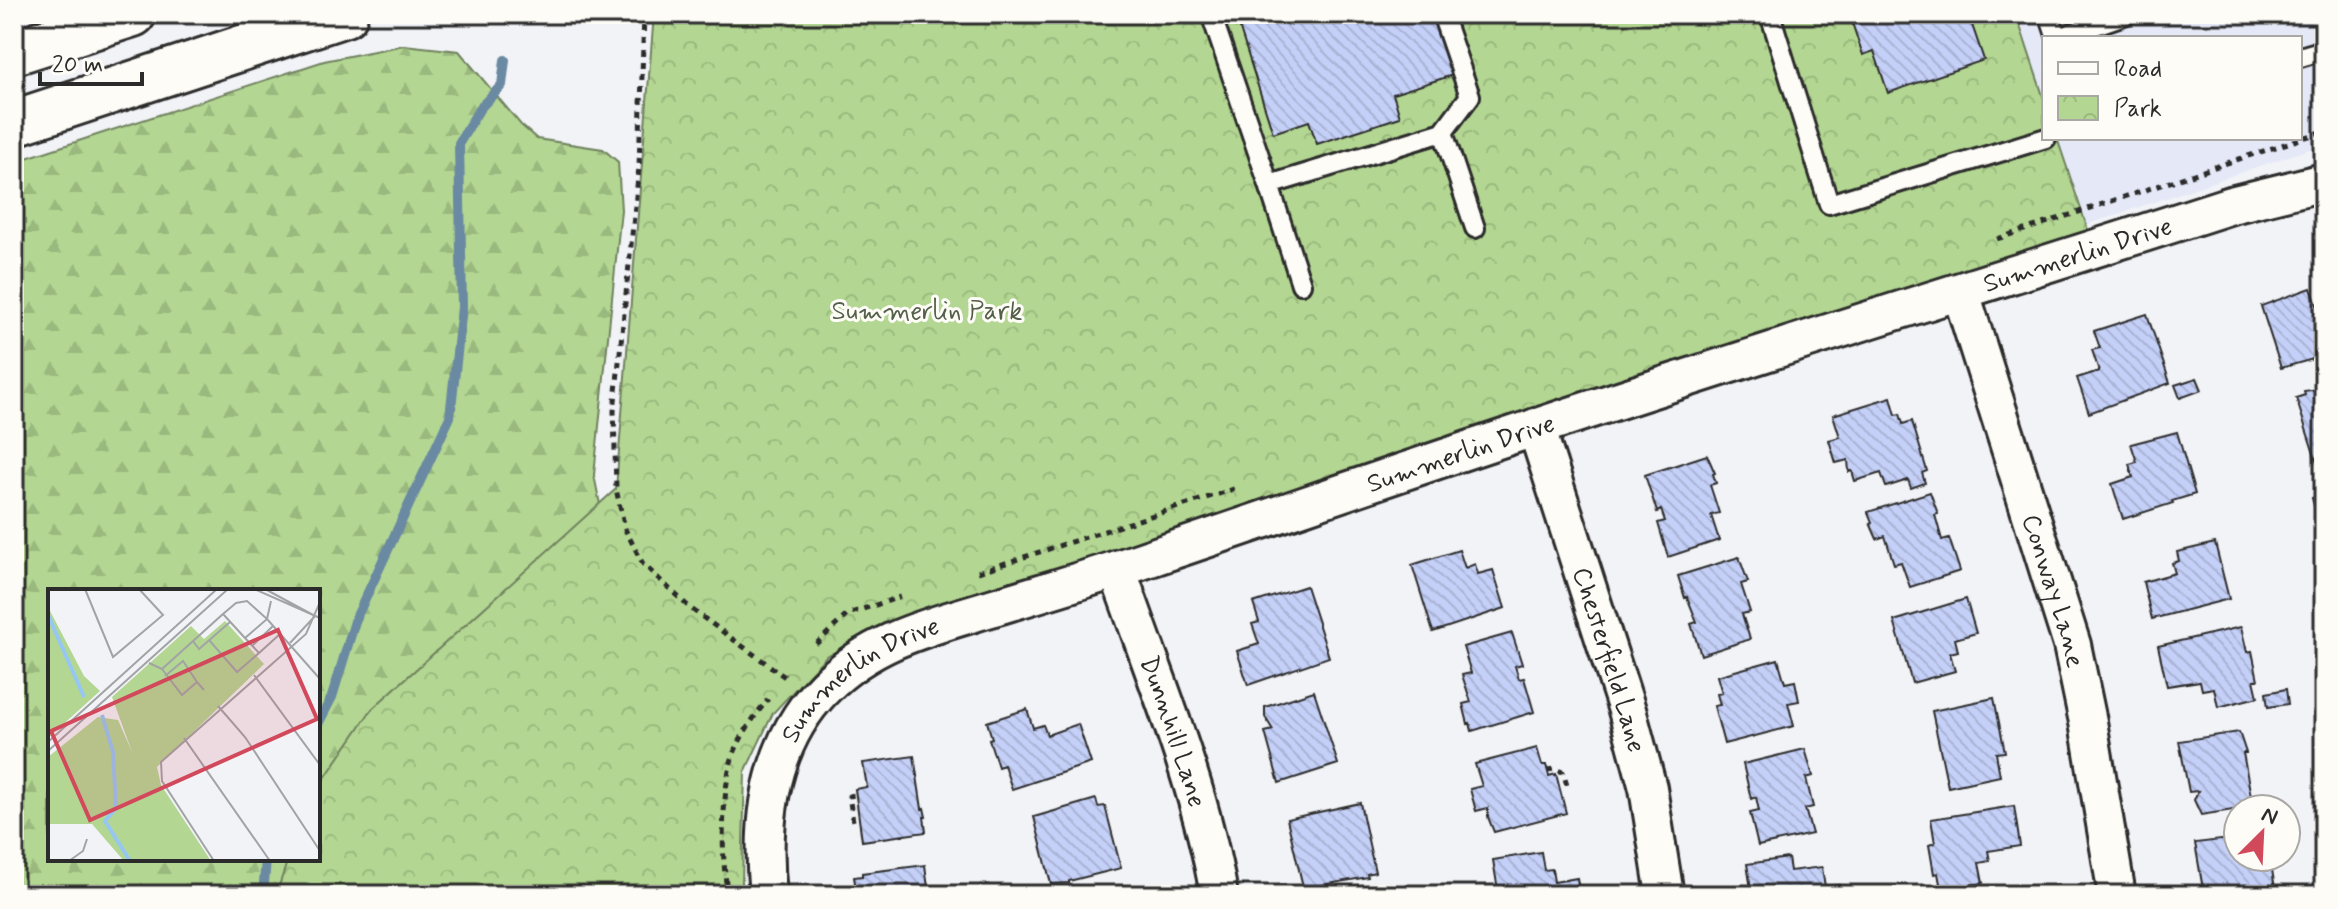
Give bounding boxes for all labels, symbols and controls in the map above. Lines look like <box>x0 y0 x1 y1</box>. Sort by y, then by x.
scale bar <box>40 36 142 86</box>
legend <box>2042 36 2302 140</box>
text: 20 m <box>52 50 103 81</box>
text: Road <box>2114 54 2162 85</box>
text: Park <box>2114 94 2162 125</box>
street label: Summerlin Drive <box>1979 210 2177 302</box>
park label: Summerlin Park <box>832 295 1022 329</box>
street label: Summerlin Drive <box>1363 407 1560 502</box>
street label: Conway Lane <box>2013 510 2091 671</box>
street label: Chesterfield Lane <box>1563 563 1653 756</box>
inset map <box>48 589 320 861</box>
street label: Summerlin Drive <box>774 610 944 749</box>
street label: Dunnhill Lane <box>1131 651 1213 811</box>
north arrow <box>2222 793 2302 873</box>
text: N <box>2257 801 2282 832</box>

